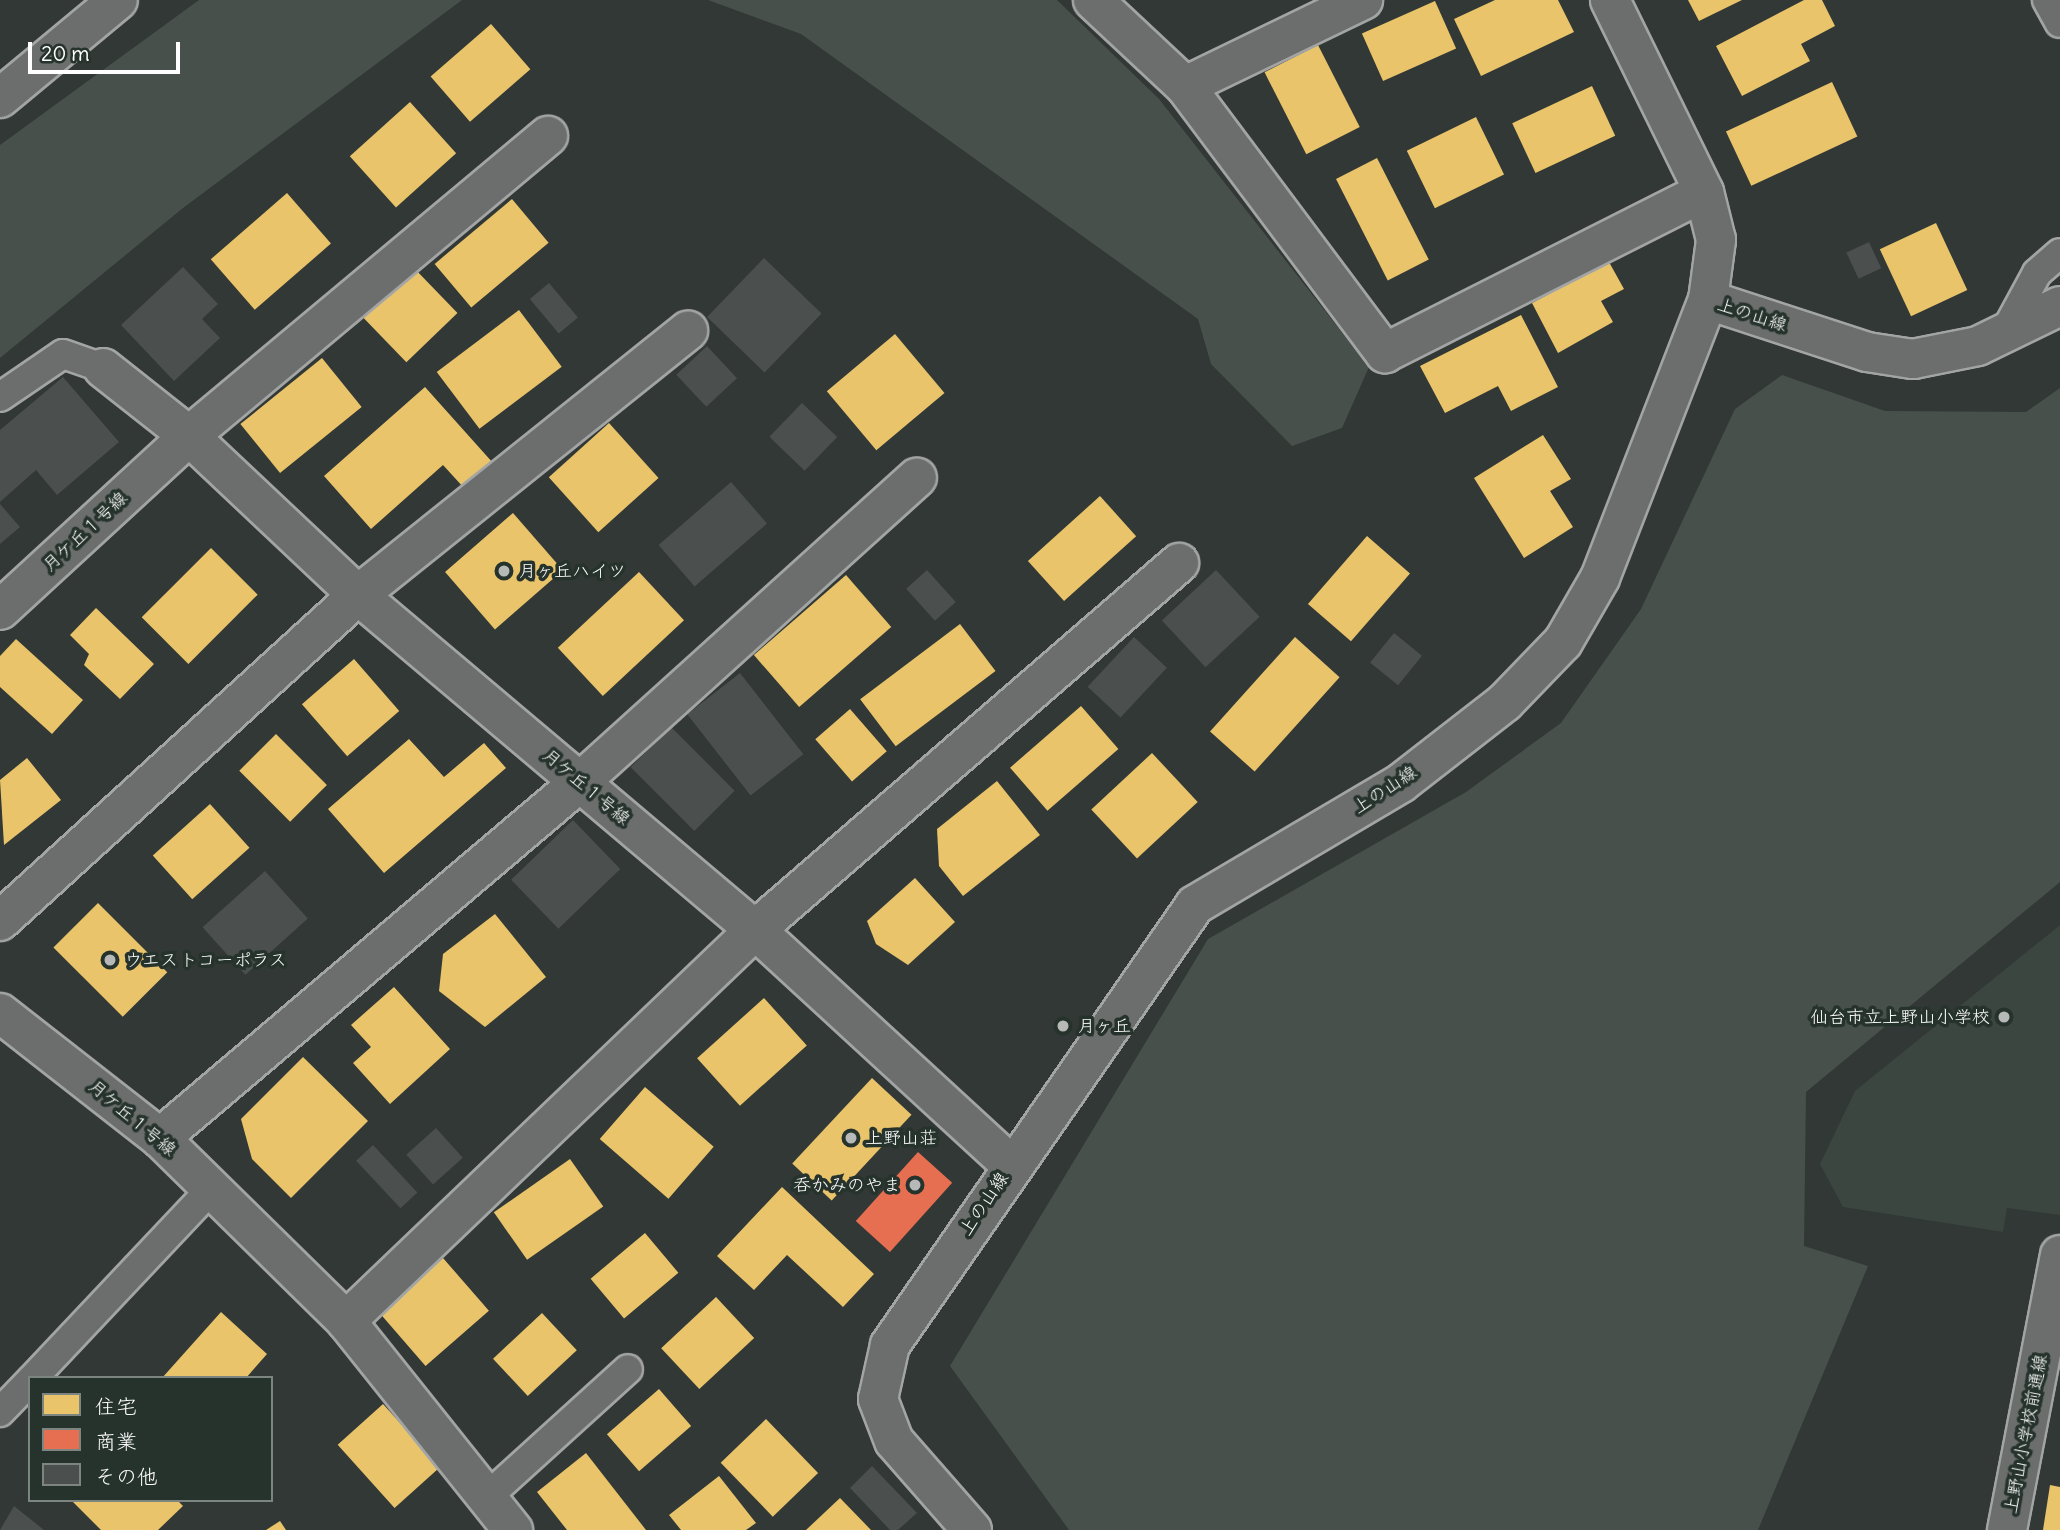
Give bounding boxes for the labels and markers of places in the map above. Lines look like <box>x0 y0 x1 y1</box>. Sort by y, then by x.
place label: 月ヶ丘ハイツ <box>518 560 626 582</box>
marker: 月ヶ丘ハイツ <box>496 563 512 579</box>
place label: ウエストコーポラス <box>124 949 286 971</box>
marker: ウエストコーポラス <box>102 952 118 968</box>
place label: 仙台市立上野山小学校 <box>1810 1006 1990 1028</box>
marker: 仙台市立上野山小学校 <box>1996 1009 2012 1025</box>
place label: 月ヶ丘 <box>1077 1015 1131 1037</box>
marker: 月ヶ丘 <box>1055 1018 1071 1034</box>
place label: 上野山荘 <box>865 1127 937 1149</box>
marker: 上野山荘 <box>843 1130 859 1146</box>
place label: 呑かみのやま <box>793 1174 901 1196</box>
marker: 呑かみのやま <box>907 1177 923 1193</box>

